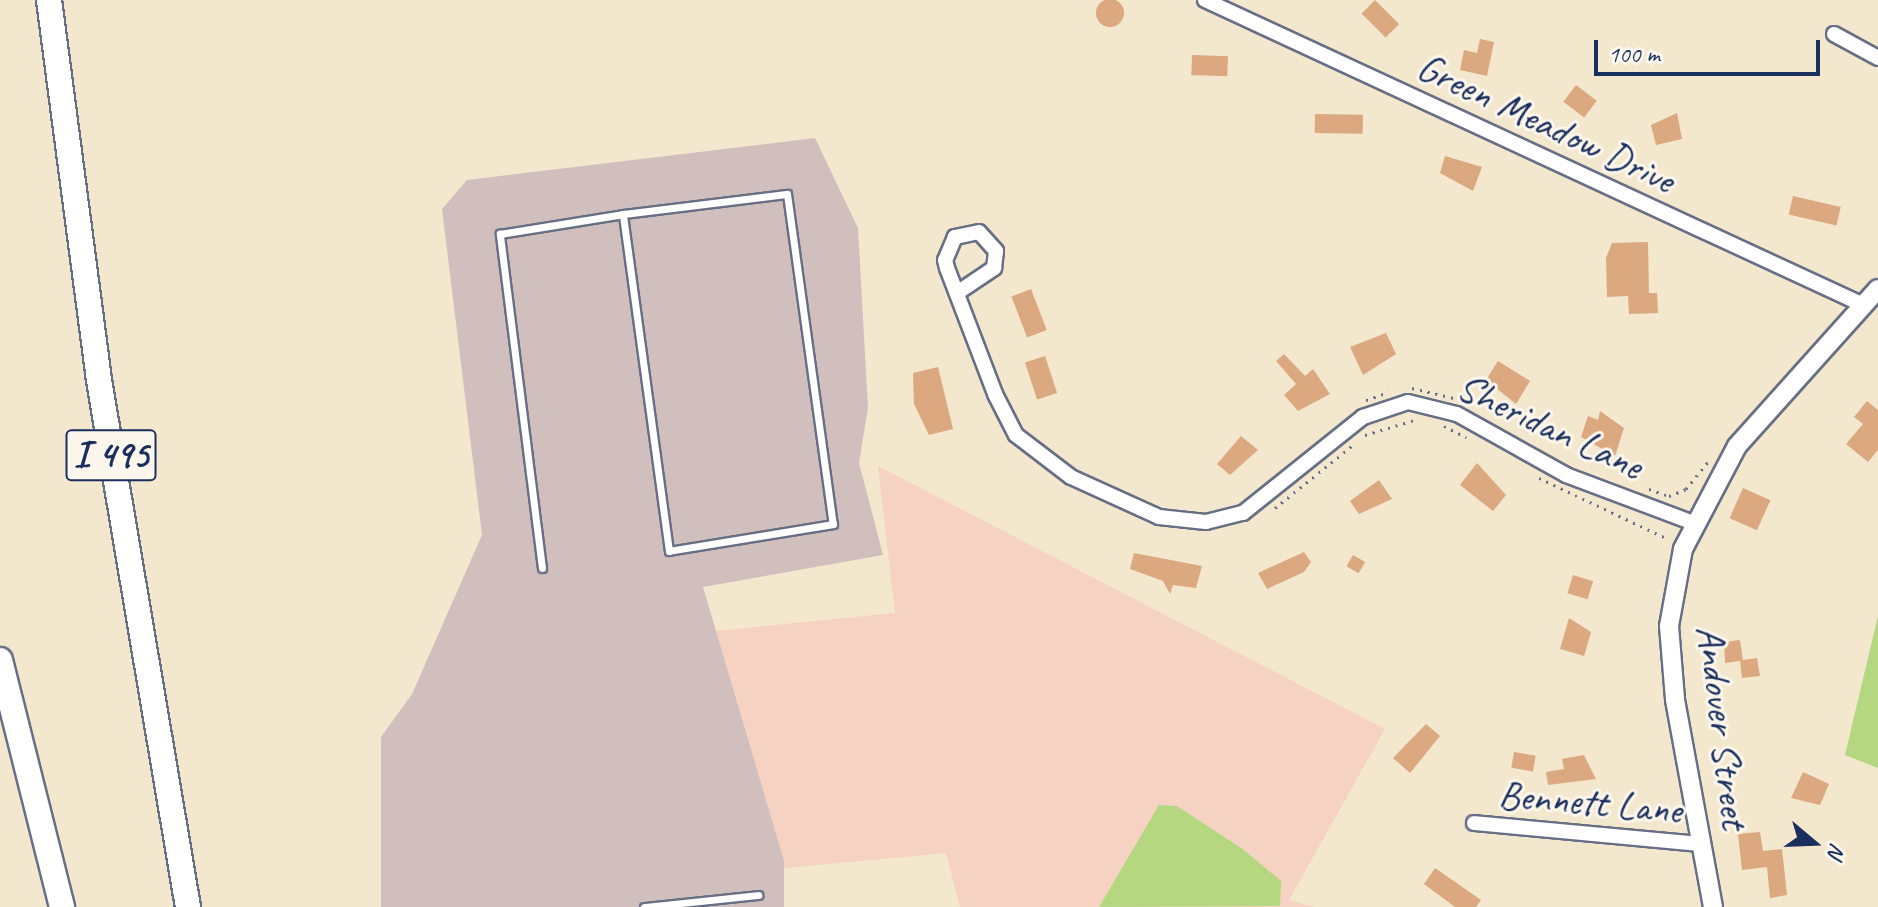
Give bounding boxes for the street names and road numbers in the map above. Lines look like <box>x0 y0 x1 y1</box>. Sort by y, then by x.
street label: Green Meadow Drive <box>1410 43 1682 203</box>
street label: Sheridan Lane <box>1450 362 1650 490</box>
road number: I 495 <box>65 421 157 489</box>
street label: Andover Street <box>1687 622 1759 832</box>
street label: Bennett Lane <box>1496 770 1684 834</box>

